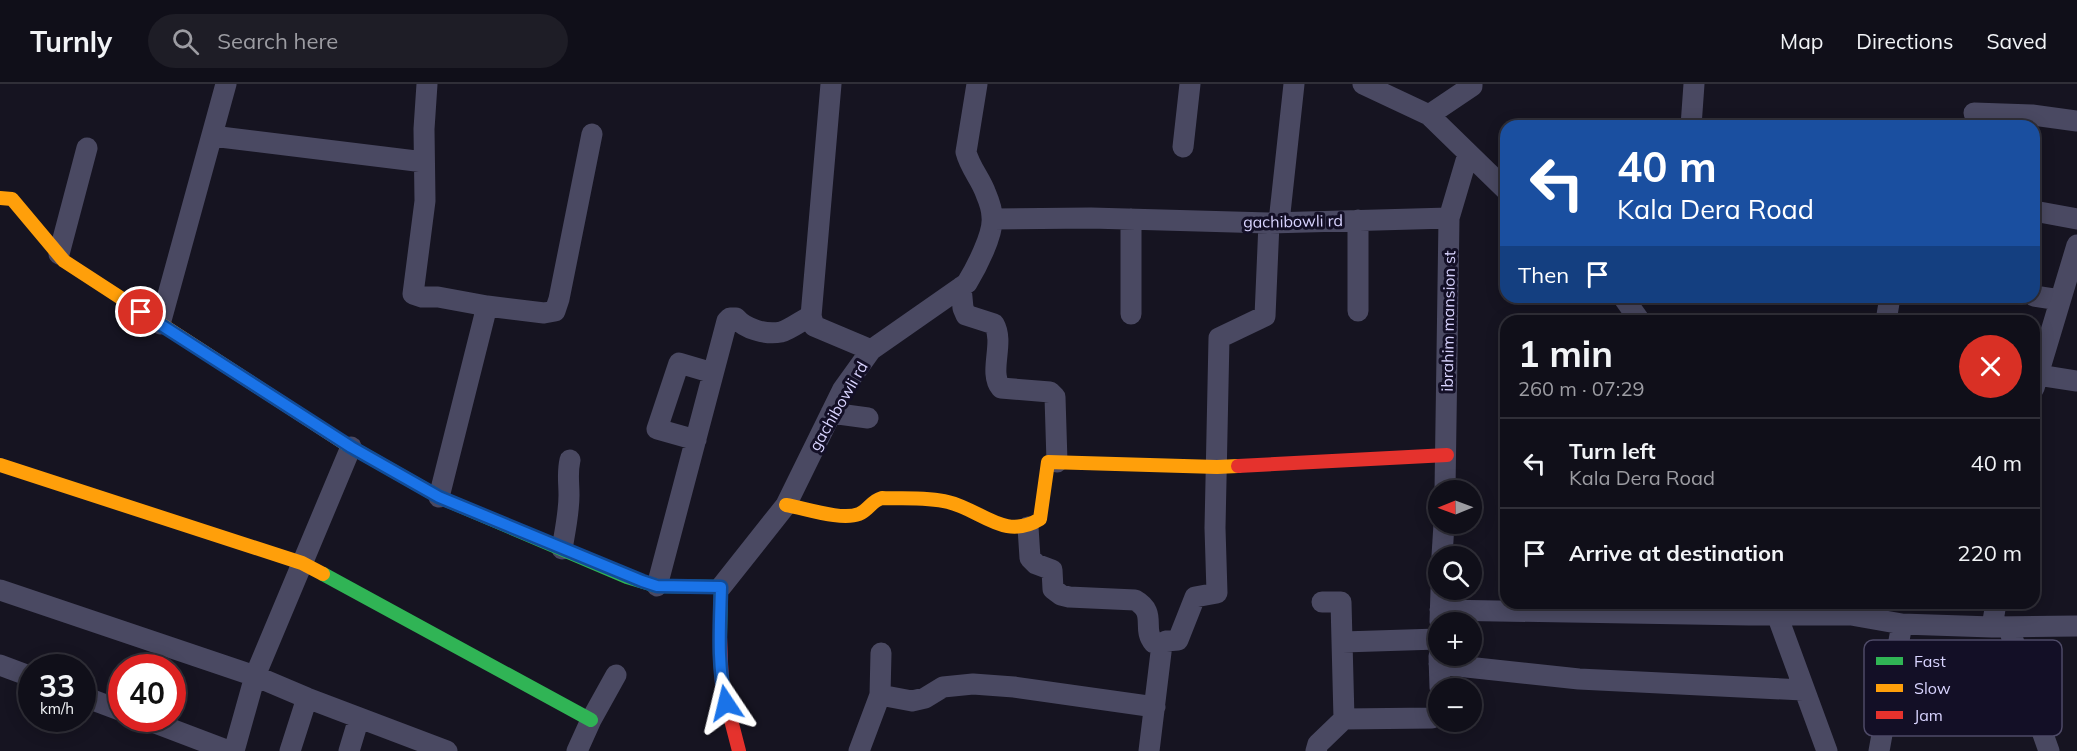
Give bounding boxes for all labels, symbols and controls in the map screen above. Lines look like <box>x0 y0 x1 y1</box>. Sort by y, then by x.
search box <box>148 14 568 68</box>
text: Turnly <box>30 24 112 59</box>
icon: search <box>169 25 202 58</box>
text: Search here <box>217 27 338 55</box>
text: Map <box>1780 28 1823 54</box>
text: Directions <box>1856 28 1953 54</box>
text: Saved <box>1986 28 2047 54</box>
text: 40 m <box>1617 140 1717 193</box>
icon: left <box>1518 144 1596 222</box>
text: Kala Dera Road <box>1617 192 1814 226</box>
street label: gachibowli rd <box>1243 210 1343 232</box>
street label: ibrahim mansion st <box>1437 250 1459 392</box>
icon: arrive <box>1581 258 1614 291</box>
text: Then <box>1518 261 1569 289</box>
pin <box>115 286 166 337</box>
icon: arrive <box>124 295 157 328</box>
text: 1 min <box>1518 331 1613 376</box>
button: close <box>1959 335 2022 398</box>
street label: gachibowli rd <box>804 358 872 454</box>
text: 260 m · 07:29 <box>1518 376 1644 401</box>
text: Turn left <box>1569 437 1656 465</box>
icon: left <box>1518 447 1551 480</box>
text: 40 m <box>1971 449 2022 477</box>
text: Kala Dera Road <box>1569 465 1715 490</box>
north arrow <box>1428 480 1482 534</box>
map controls <box>1428 480 1482 732</box>
icon: arrive <box>1518 537 1551 570</box>
text: Arrive at destination <box>1569 539 1784 567</box>
text: 220 m <box>1957 539 2022 567</box>
button: search <box>1428 546 1482 600</box>
button: + <box>1428 612 1482 666</box>
legend <box>1864 640 2062 736</box>
text: Fast <box>1914 651 1946 671</box>
speed limit sign: 40 <box>108 654 186 732</box>
text: 33 <box>39 667 75 705</box>
position arrow <box>694 671 758 735</box>
button: − <box>1428 678 1482 732</box>
text: Slow <box>1914 678 1951 698</box>
text: km/h <box>40 699 74 718</box>
text: Jam <box>1914 705 1943 725</box>

